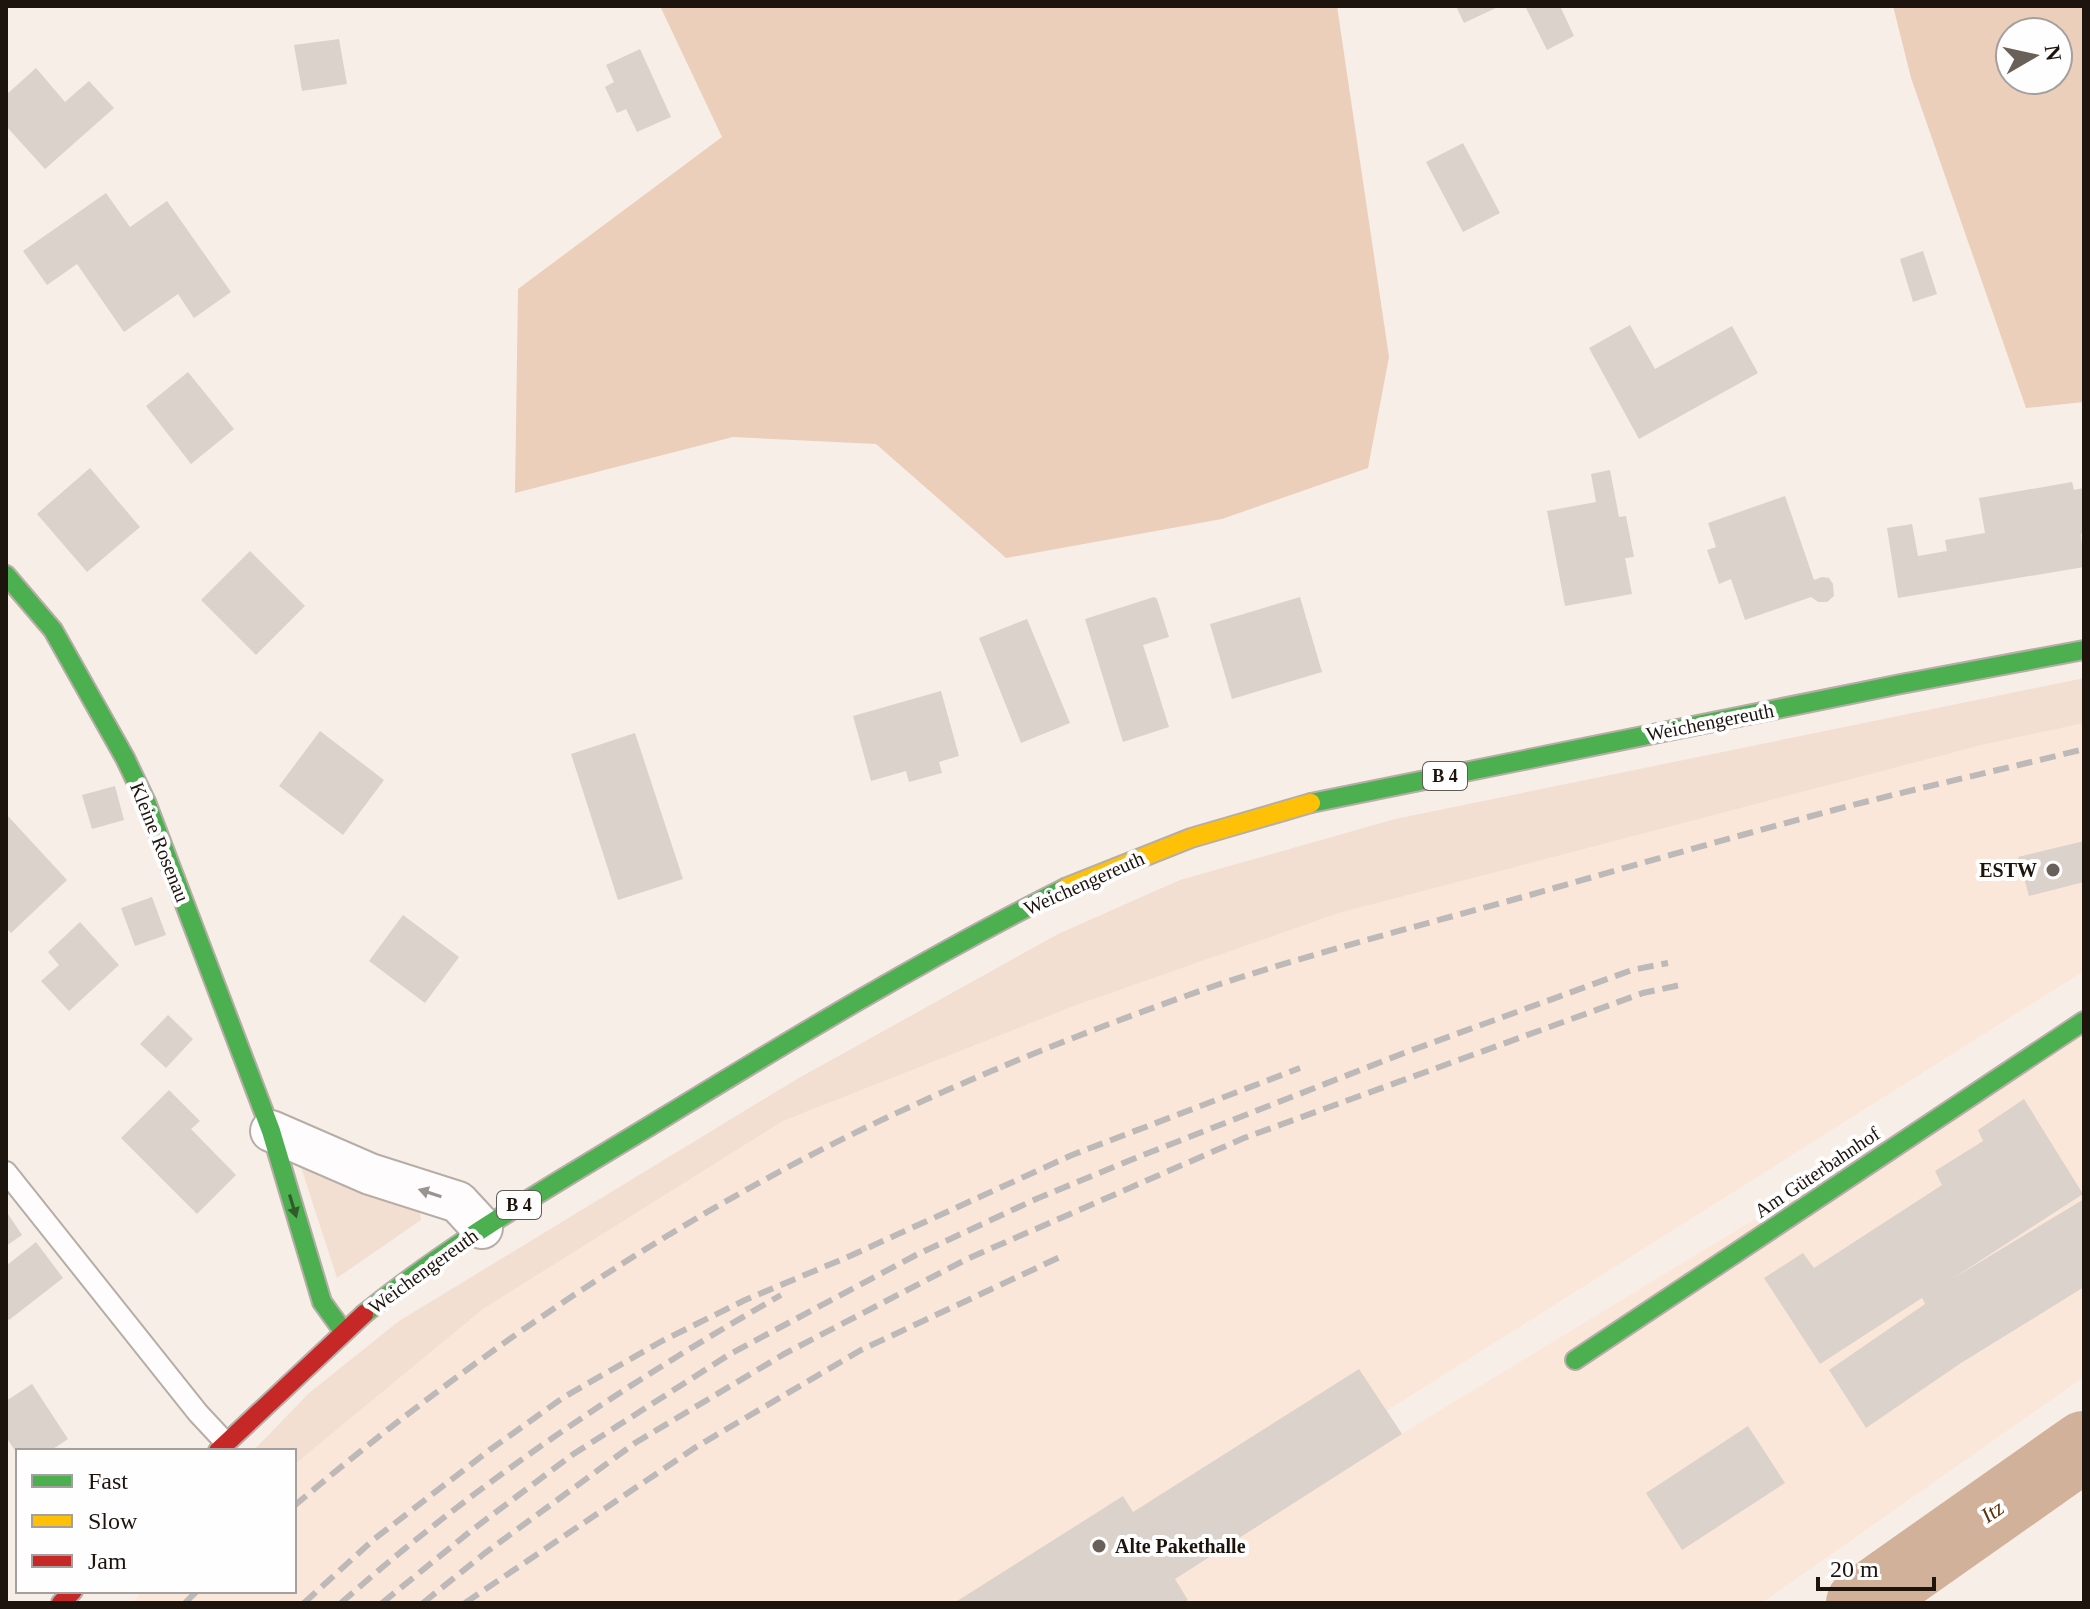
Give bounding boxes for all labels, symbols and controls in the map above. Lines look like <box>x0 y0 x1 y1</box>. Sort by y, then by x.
north arrow <box>1994 16 2074 96</box>
text: N <box>2040 43 2067 63</box>
street label: Weichengereuth <box>1644 699 1776 746</box>
road number: B 4 <box>1423 762 1467 790</box>
street label: Kleine Rosenau <box>126 779 194 905</box>
street label: Weichengereuth <box>1020 847 1148 920</box>
place label: ESTW <box>1979 859 2037 881</box>
marker: ESTW <box>2044 861 2062 879</box>
street label: Am Güterbahnhof <box>1750 1122 1884 1222</box>
one-way arrow <box>418 1186 442 1199</box>
road number: B 4 <box>497 1191 541 1219</box>
one-way arrow <box>287 1194 300 1218</box>
street label: Weichengereuth <box>364 1224 482 1319</box>
legend <box>16 1449 296 1593</box>
text: Fast <box>88 1468 128 1494</box>
water label: Itz <box>1975 1495 2009 1529</box>
text: Slow <box>88 1508 138 1534</box>
place label: Alte Pakethalle <box>1115 1535 1246 1557</box>
marker: Alte Pakethalle <box>1090 1537 1108 1555</box>
scale bar <box>1818 1541 1934 1591</box>
text: Jam <box>88 1548 127 1574</box>
text: 20 m <box>1830 1556 1879 1582</box>

